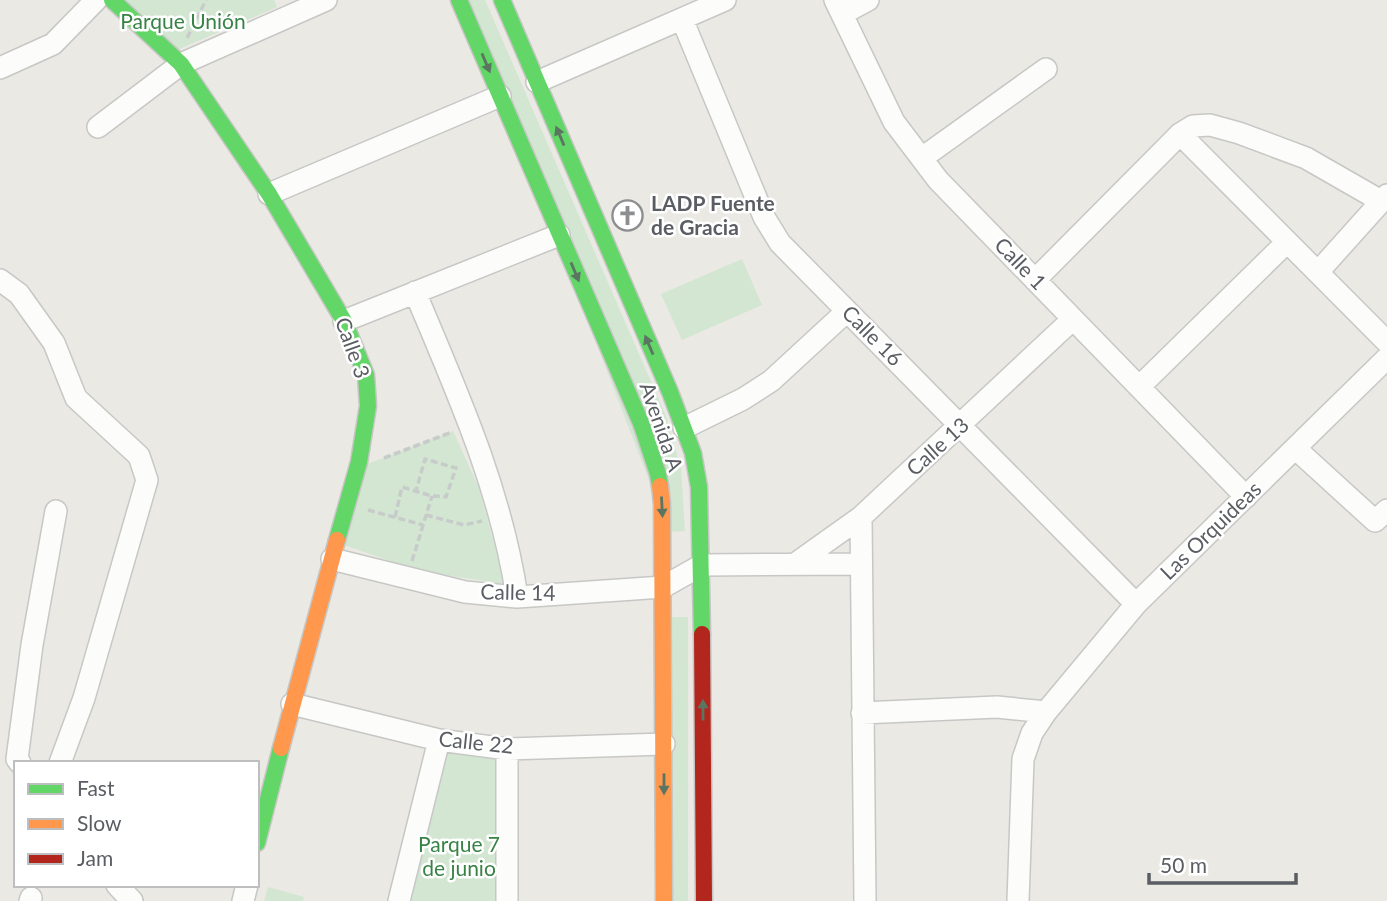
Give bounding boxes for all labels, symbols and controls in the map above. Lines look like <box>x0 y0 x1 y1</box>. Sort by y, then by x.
park label: Parque Unión <box>120 8 246 33</box>
one-way arrow <box>480 53 492 73</box>
one-way arrow <box>554 126 566 146</box>
place label: LADP Fuente de Gracia <box>651 190 775 239</box>
church icon: LADP Fuente de Gracia <box>611 199 645 233</box>
street label: Calle 1 <box>990 232 1052 294</box>
one-way arrow <box>569 262 581 282</box>
street label: Calle 16 <box>838 300 908 370</box>
street label: Calle 3 <box>331 314 376 381</box>
one-way arrow <box>644 334 655 355</box>
street label: Avenida A <box>635 379 690 475</box>
street label: Calle 13 <box>901 411 973 480</box>
street label: Las Orquideas <box>1154 476 1266 584</box>
one-way arrow <box>656 496 667 518</box>
street label: Calle 14 <box>480 578 556 605</box>
one-way arrow <box>697 699 709 721</box>
street label: Calle 22 <box>437 725 515 758</box>
legend <box>14 761 259 887</box>
one-way arrow <box>658 773 670 795</box>
text: Fast <box>77 775 115 800</box>
text: Slow <box>77 810 122 835</box>
park label: Parque 7 de junio <box>418 831 500 880</box>
scale bar <box>1149 842 1296 886</box>
text: Jam <box>77 845 113 870</box>
text: 50 m <box>1160 852 1207 877</box>

